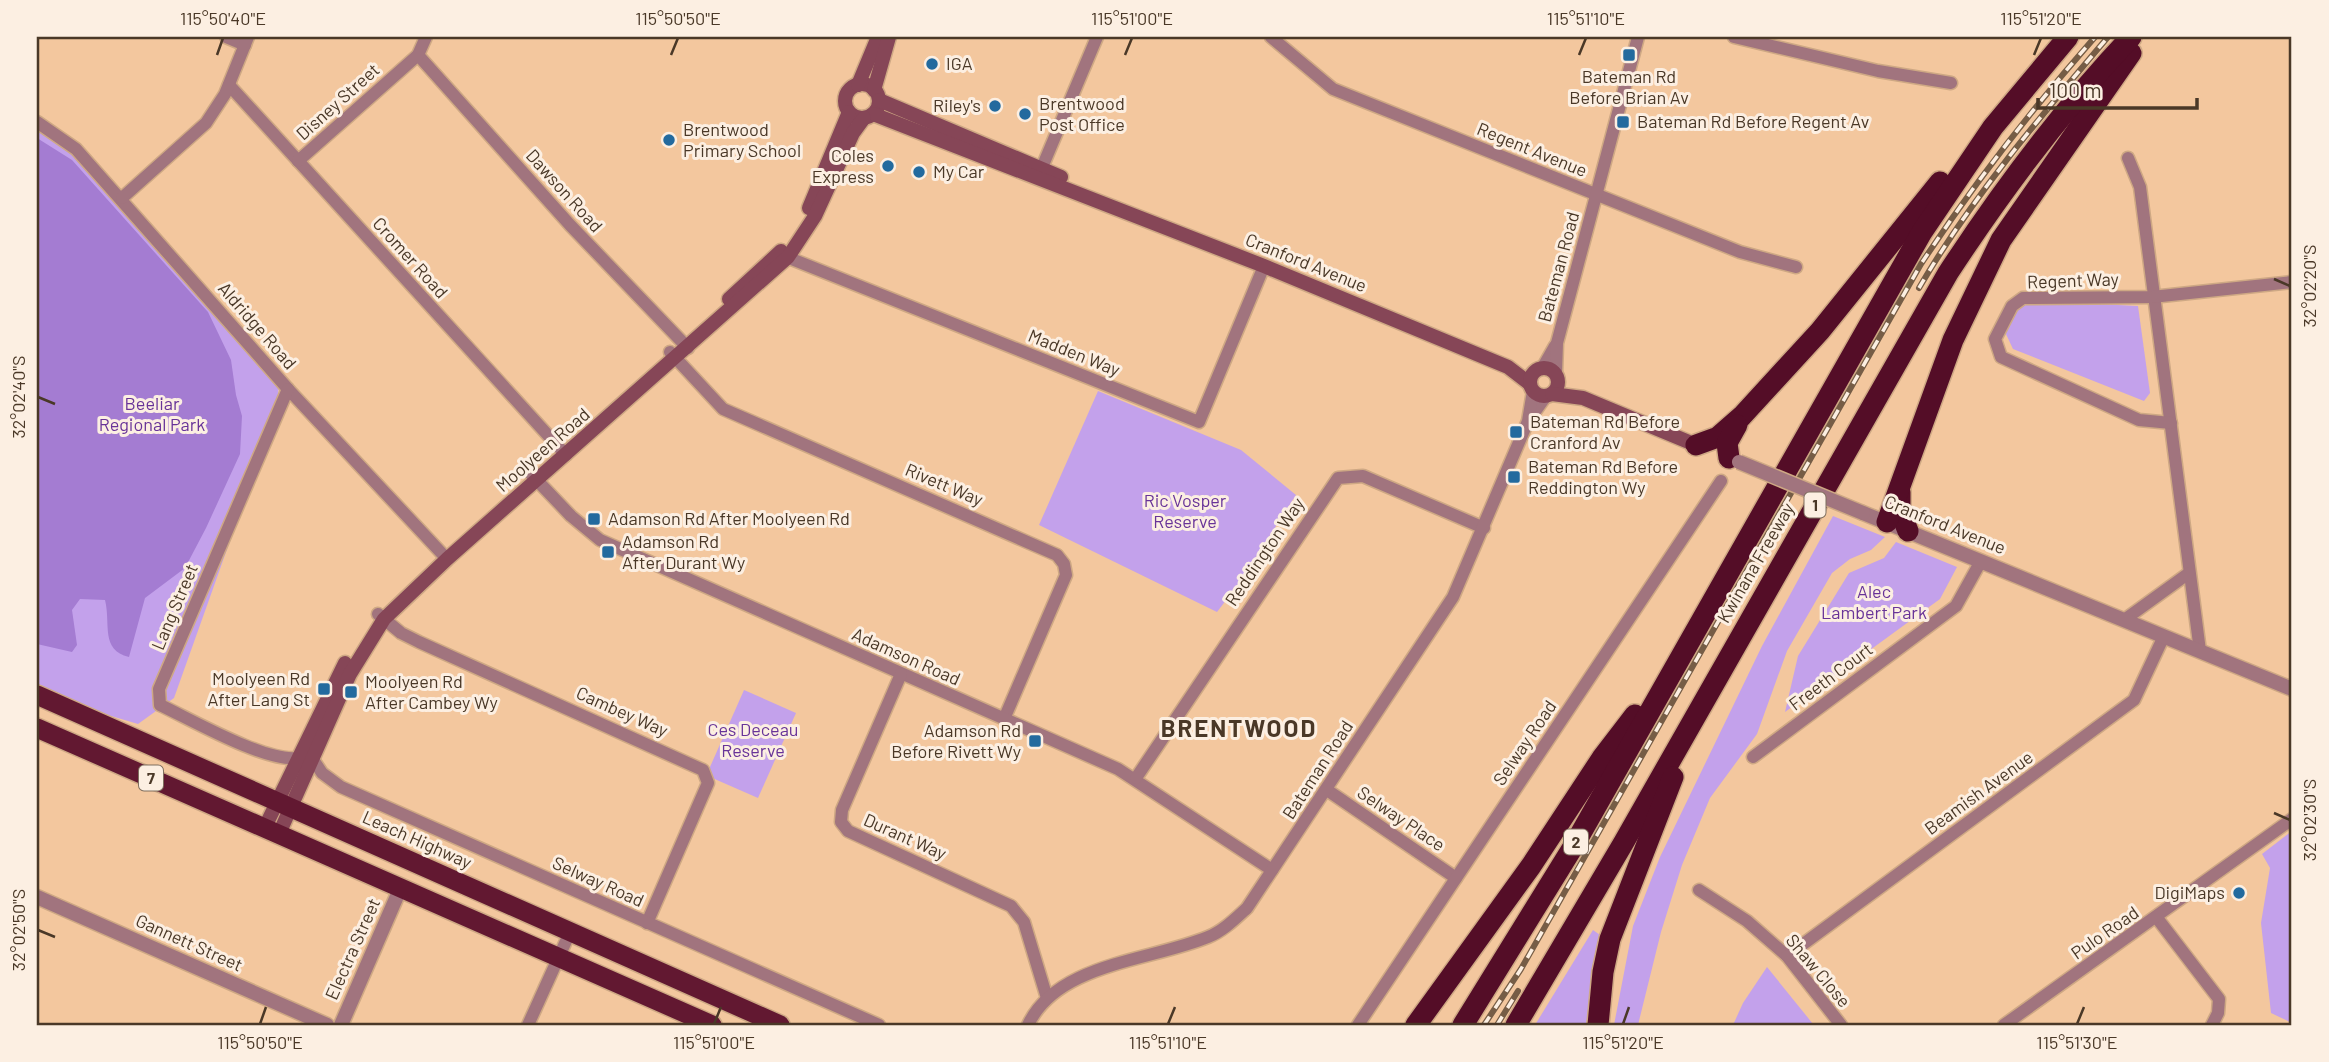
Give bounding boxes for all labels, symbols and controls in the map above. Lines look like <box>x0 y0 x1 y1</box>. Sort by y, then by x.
text: 115°50'40"E <box>180 7 266 29</box>
text: 115°50'50"E <box>635 7 721 29</box>
text: 115°51'00"E <box>1091 7 1173 29</box>
text: 115°51'10"E <box>1547 7 1625 29</box>
text: 115°51'20"E <box>2000 7 2082 29</box>
marker: Bateman Rd Before Brian Av <box>1621 47 1637 63</box>
place label: IGA <box>946 52 973 74</box>
marker: IGA <box>924 56 940 72</box>
street label: Disney Street <box>291 58 383 144</box>
place label: Bateman Rd Before Brian Av <box>1569 65 1689 108</box>
scale bar <box>2038 66 2198 110</box>
text: 100 m <box>2049 77 2102 102</box>
place label: Brentwood Post Office <box>1039 92 1125 135</box>
place label: Riley's <box>933 94 981 116</box>
marker: Riley's <box>987 98 1003 114</box>
marker: Brentwood Post Office <box>1017 106 1033 122</box>
place label: Bateman Rd Before Regent Av <box>1637 110 1870 132</box>
marker: Bateman Rd Before Regent Av <box>1615 114 1631 130</box>
street label: Regent Avenue <box>1474 117 1591 181</box>
place label: Brentwood Primary School <box>683 118 801 161</box>
marker: Brentwood Primary School <box>661 132 677 148</box>
street label: Dawson Road <box>522 144 608 236</box>
place label: Coles Express <box>812 144 874 187</box>
marker: Coles Express <box>880 158 896 174</box>
place label: My Car <box>933 160 985 182</box>
marker: My Car <box>911 164 927 180</box>
street label: Bateman Road <box>1533 209 1583 324</box>
street label: Cromer Road <box>369 212 453 302</box>
street label: Cranford Avenue <box>1243 228 1370 296</box>
text: 32°02'20"S <box>2298 244 2320 328</box>
street label: Regent Way <box>2027 267 2119 293</box>
street label: Aldridge Road <box>214 277 302 374</box>
street label: Madden Way <box>1025 324 1123 380</box>
text: 32°02'40"S <box>7 355 29 439</box>
park label: Beeliar Regional Park <box>99 392 205 435</box>
street label: Moolyeen Road <box>491 403 594 496</box>
place label: Bateman Rd Before Cranford Av <box>1530 410 1680 453</box>
marker: Bateman Rd Before Cranford Av <box>1508 424 1524 440</box>
place label: Bateman Rd Before Reddington Wy <box>1528 455 1678 498</box>
street label: Rivett Way <box>902 458 987 510</box>
marker: Bateman Rd Before Reddington Wy <box>1506 469 1522 485</box>
park label: Ric Vosper Reserve <box>1144 489 1227 532</box>
street label: Cranford Avenue <box>1882 490 2009 558</box>
road number: 1 <box>1804 492 1826 518</box>
street label: Reddington Way <box>1220 493 1308 610</box>
street label: Kwinana Freeway <box>1712 498 1798 627</box>
place label: Adamson Rd After Moolyeen Rd <box>608 507 850 529</box>
marker: Adamson Rd After Moolyeen Rd <box>586 511 602 527</box>
place label: Adamson Rd After Durant Wy <box>622 530 745 573</box>
marker: Adamson Rd After Durant Wy <box>600 544 616 560</box>
street label: Lang Street <box>146 560 202 653</box>
park label: Alec Lambert Park <box>1821 580 1927 623</box>
street label: Adamson Road <box>849 622 964 690</box>
street label: Freeth Court <box>1784 638 1877 715</box>
place label: Moolyeen Rd After Lang St <box>207 667 310 710</box>
place label: Moolyeen Rd After Cambey Wy <box>365 670 498 713</box>
marker: Moolyeen Rd After Lang St <box>316 681 332 697</box>
street label: Cambey Way <box>573 681 672 741</box>
marker: Moolyeen Rd After Cambey Wy <box>343 684 359 700</box>
street label: Selway Road <box>1488 696 1561 789</box>
district label: BRENTWOOD <box>1161 713 1317 742</box>
street label: Bateman Road <box>1277 716 1357 823</box>
park label: Ces Deceau Reserve <box>708 718 798 761</box>
place label: Adamson Rd Before Rivett Wy <box>891 719 1021 762</box>
marker: Adamson Rd Before Rivett Wy <box>1027 733 1043 749</box>
street label: Beamish Avenue <box>1920 745 2037 839</box>
road number: 7 <box>139 765 163 790</box>
text: 32°02'30"S <box>2298 779 2320 861</box>
street label: Selway Place <box>1354 781 1450 856</box>
street label: Leach Highway <box>359 805 475 873</box>
street label: Durant Way <box>861 808 950 864</box>
road number: 2 <box>1564 830 1588 855</box>
street label: Selway Road <box>549 851 648 911</box>
place label: DigiMaps <box>2154 881 2225 903</box>
marker: DigiMaps <box>2231 885 2247 901</box>
text: 32°02'50"S <box>7 889 29 971</box>
street label: Electra Street <box>320 894 384 1003</box>
street label: Pulo Road <box>2066 901 2143 963</box>
street label: Gannett Street <box>133 909 246 975</box>
street label: Shaw Close <box>1782 929 1856 1012</box>
text: 115°50'50"E <box>217 1031 303 1053</box>
text: 115°51'00"E <box>673 1031 755 1053</box>
text: 115°51'10"E <box>1129 1031 1207 1053</box>
text: 115°51'20"E <box>1582 1031 1664 1053</box>
text: 115°51'30"E <box>2036 1031 2118 1053</box>

